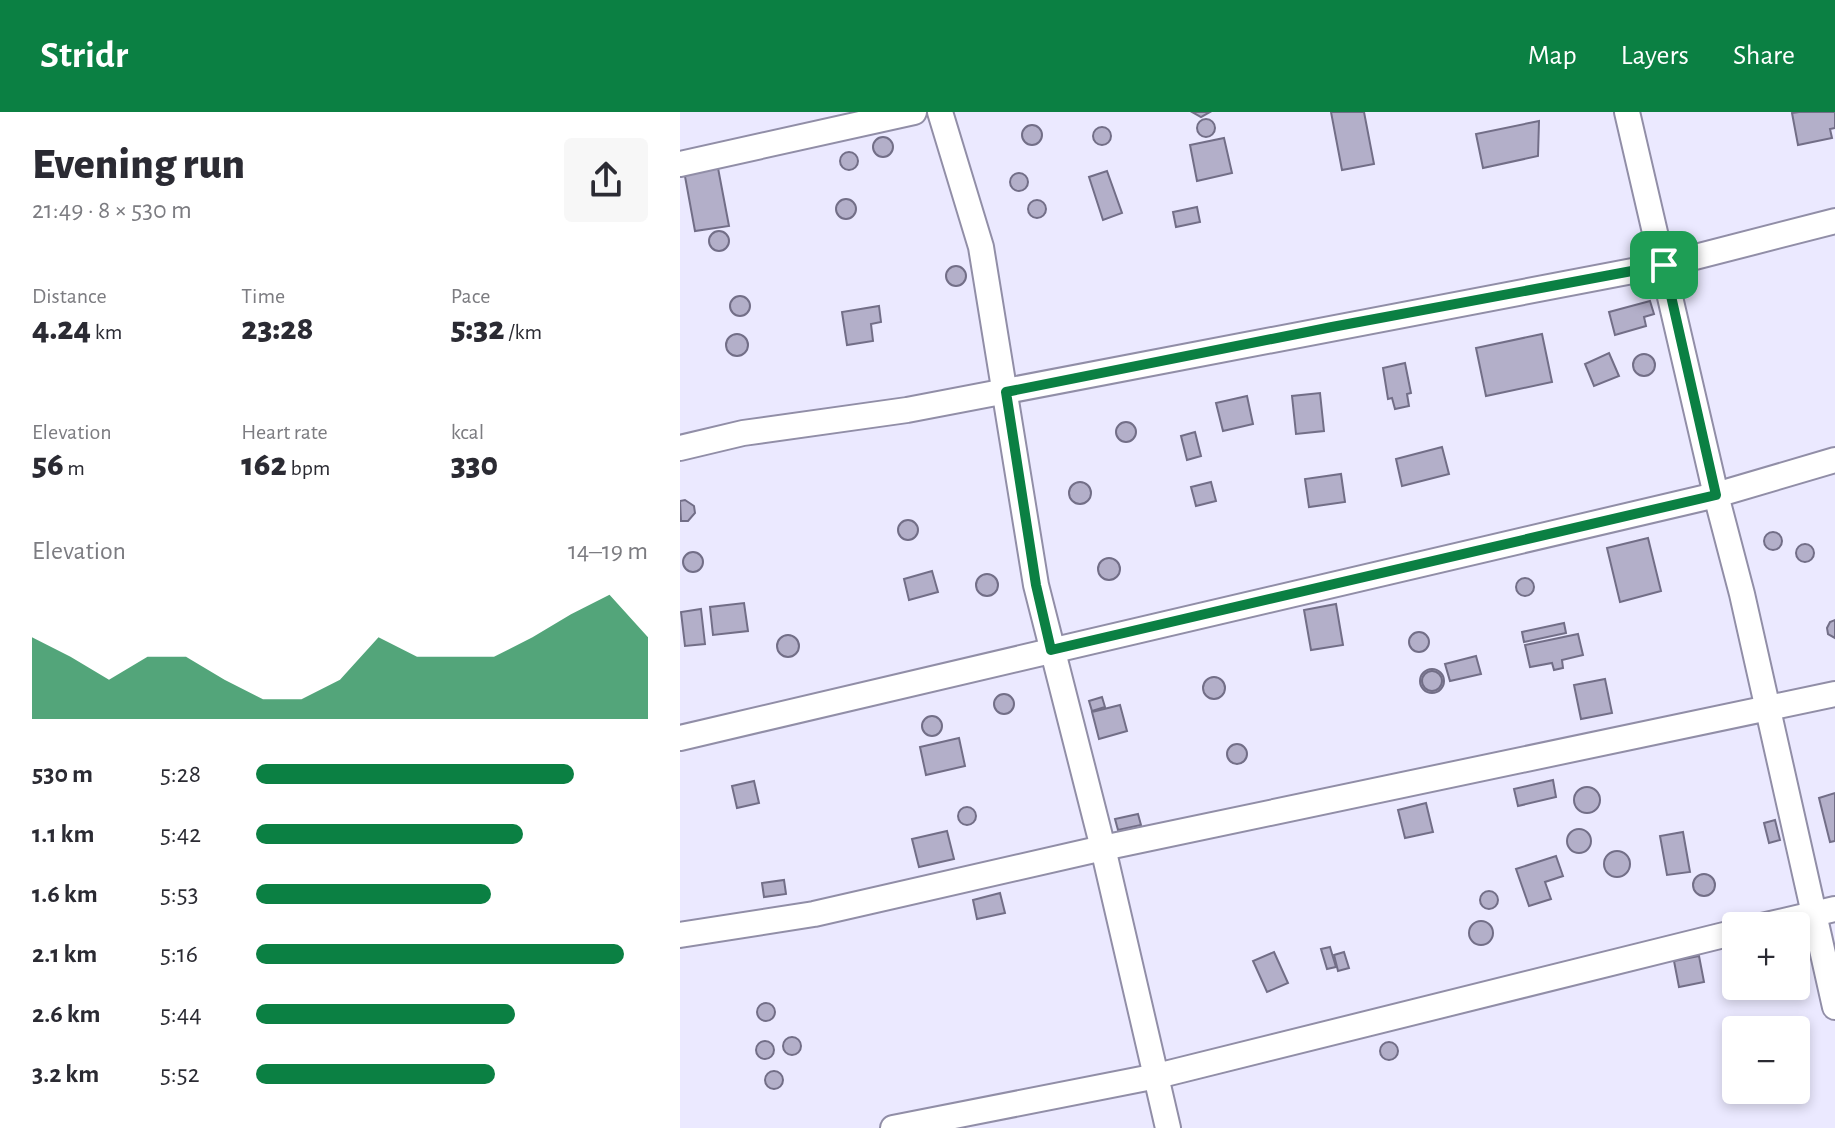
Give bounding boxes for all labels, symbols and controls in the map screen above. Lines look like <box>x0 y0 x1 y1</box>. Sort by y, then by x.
text: Stridr <box>40 37 128 75</box>
text: Map <box>1528 42 1577 70</box>
text: Layers <box>1621 42 1689 70</box>
text: Share <box>1733 42 1795 70</box>
button: share <box>564 138 648 222</box>
text: Evening run <box>32 143 245 187</box>
text: 21:49 · 8 × 530 m <box>32 197 192 223</box>
pin <box>1630 231 1698 299</box>
icon: arrive <box>1642 243 1686 287</box>
text: Distance <box>32 285 107 307</box>
text: Time <box>241 285 285 307</box>
text: Pace <box>451 285 490 307</box>
text: 4.24 <box>32 312 91 346</box>
text: 23:28 <box>241 312 314 346</box>
text: 5:32 <box>451 312 505 346</box>
text: km <box>91 321 122 343</box>
text: /km <box>505 321 542 343</box>
text: Elevation <box>32 421 112 443</box>
text: Heart rate <box>241 421 328 443</box>
text: kcal <box>451 421 484 443</box>
text: 56 <box>32 448 64 482</box>
text: 162 <box>241 448 287 482</box>
text: 330 <box>451 448 498 482</box>
text: m <box>64 457 85 479</box>
text: bpm <box>287 457 330 479</box>
text: Elevation <box>32 538 126 564</box>
text: 14–19 m <box>568 538 648 564</box>
text: 530 m <box>32 761 93 787</box>
text: 5:28 <box>160 761 201 787</box>
text: 1.1 km <box>32 821 94 847</box>
text: 5:42 <box>160 821 201 847</box>
text: 1.6 km <box>32 881 98 907</box>
text: 5:53 <box>160 881 198 907</box>
map controls <box>1722 912 1810 1104</box>
button: + <box>1722 912 1810 1000</box>
text: 2.1 km <box>32 941 97 967</box>
text: 5:16 <box>160 941 198 967</box>
text: 2.6 km <box>32 1001 101 1027</box>
text: 5:44 <box>160 1001 202 1027</box>
button: − <box>1722 1016 1810 1104</box>
text: 3.2 km <box>32 1061 99 1087</box>
text: 5:52 <box>160 1061 200 1087</box>

